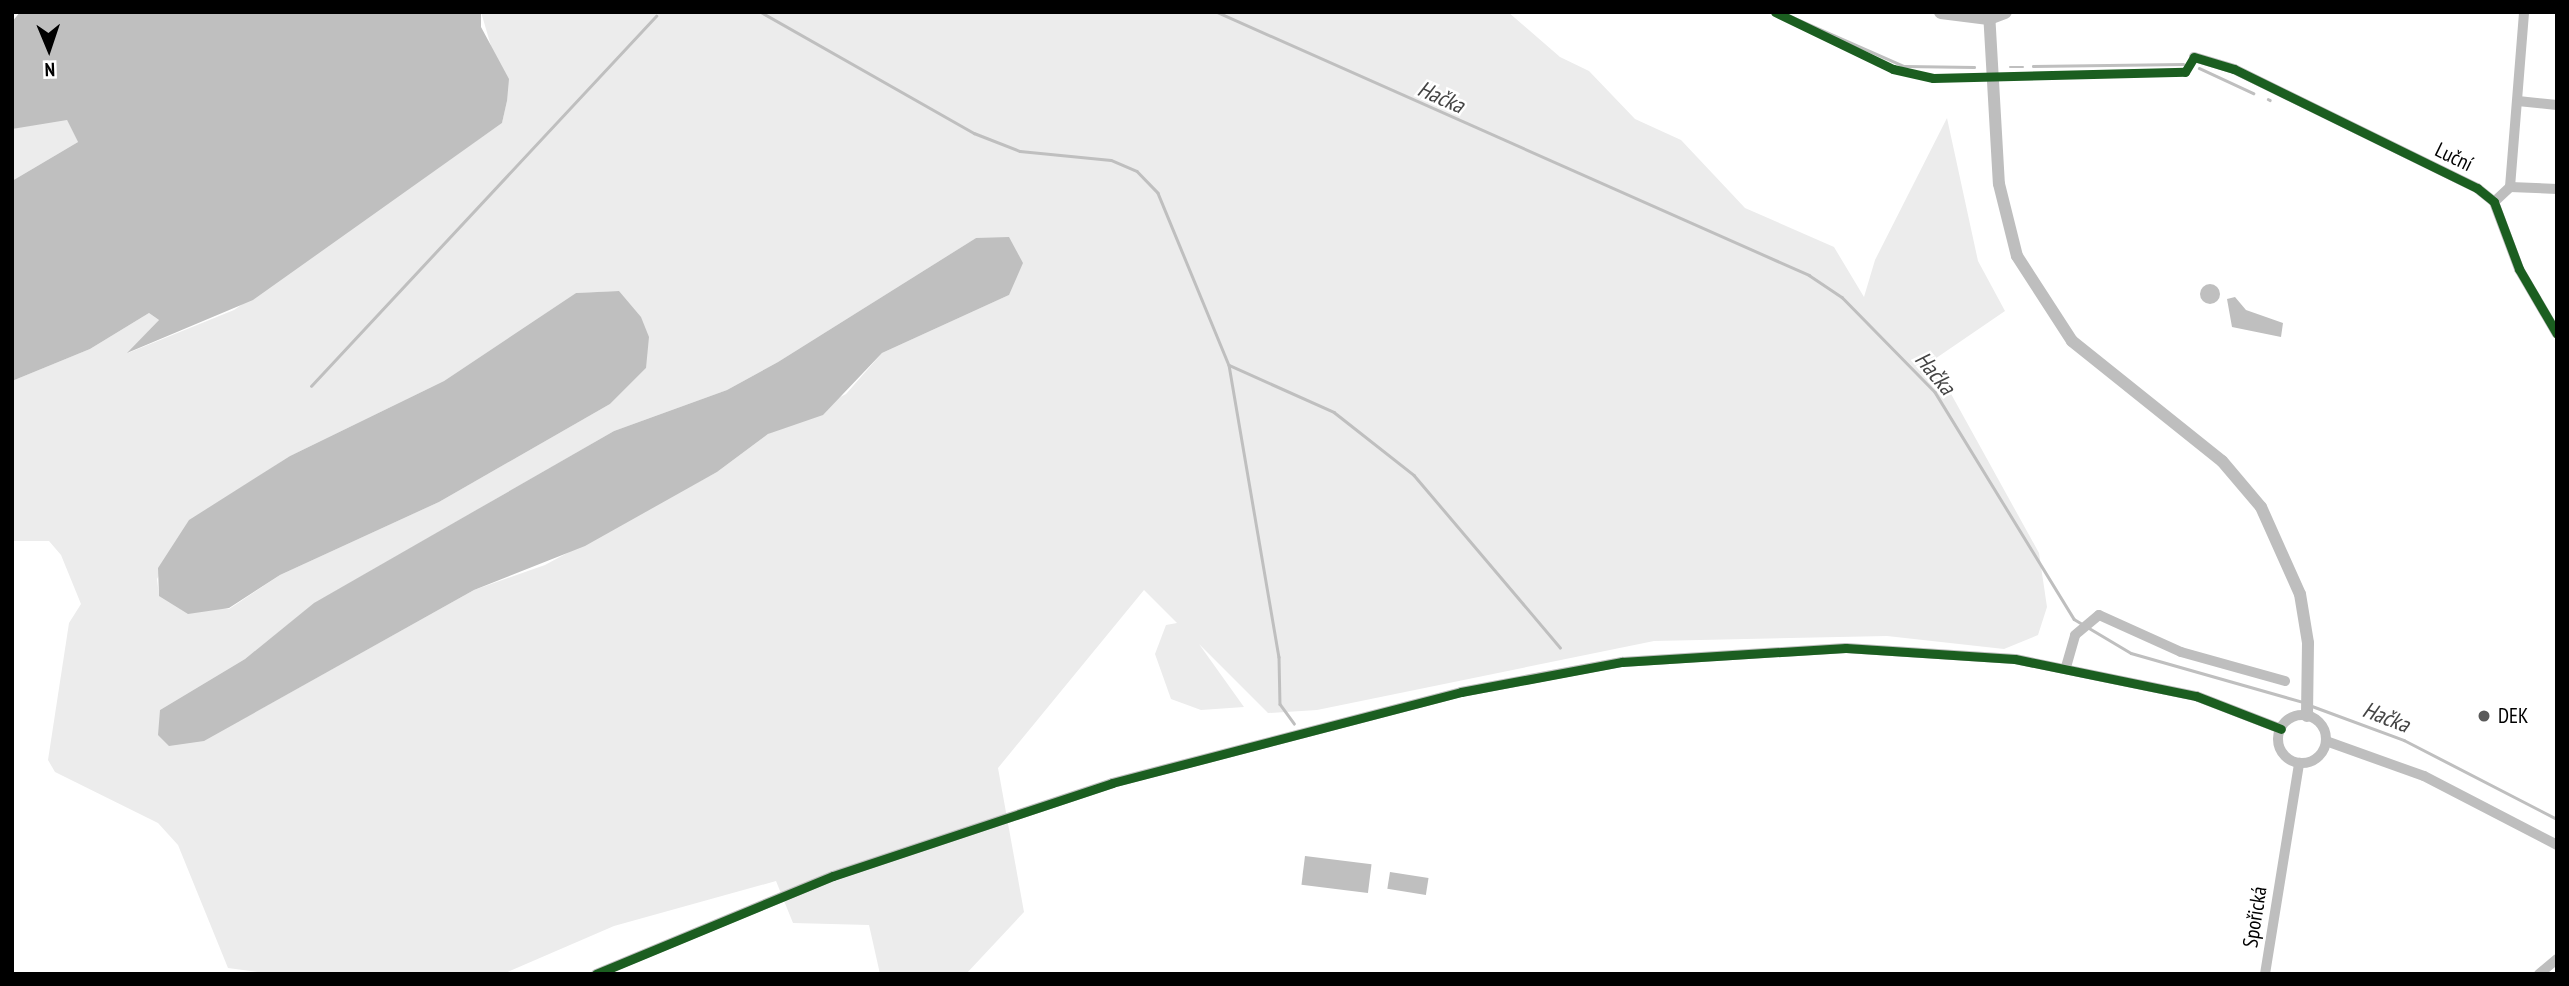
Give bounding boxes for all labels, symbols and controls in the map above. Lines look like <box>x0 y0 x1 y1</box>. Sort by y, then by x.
north arrow <box>14 14 84 84</box>
text: N <box>44 58 55 82</box>
water label: Hačka <box>1414 75 1468 119</box>
street label: Luční <box>2431 137 2477 177</box>
water label: Hačka <box>1909 346 1961 400</box>
water label: Hačka <box>2359 696 2413 738</box>
place label: DEK <box>2498 703 2528 729</box>
marker: DEK <box>2476 708 2492 724</box>
street label: Spořická <box>2238 885 2272 949</box>

